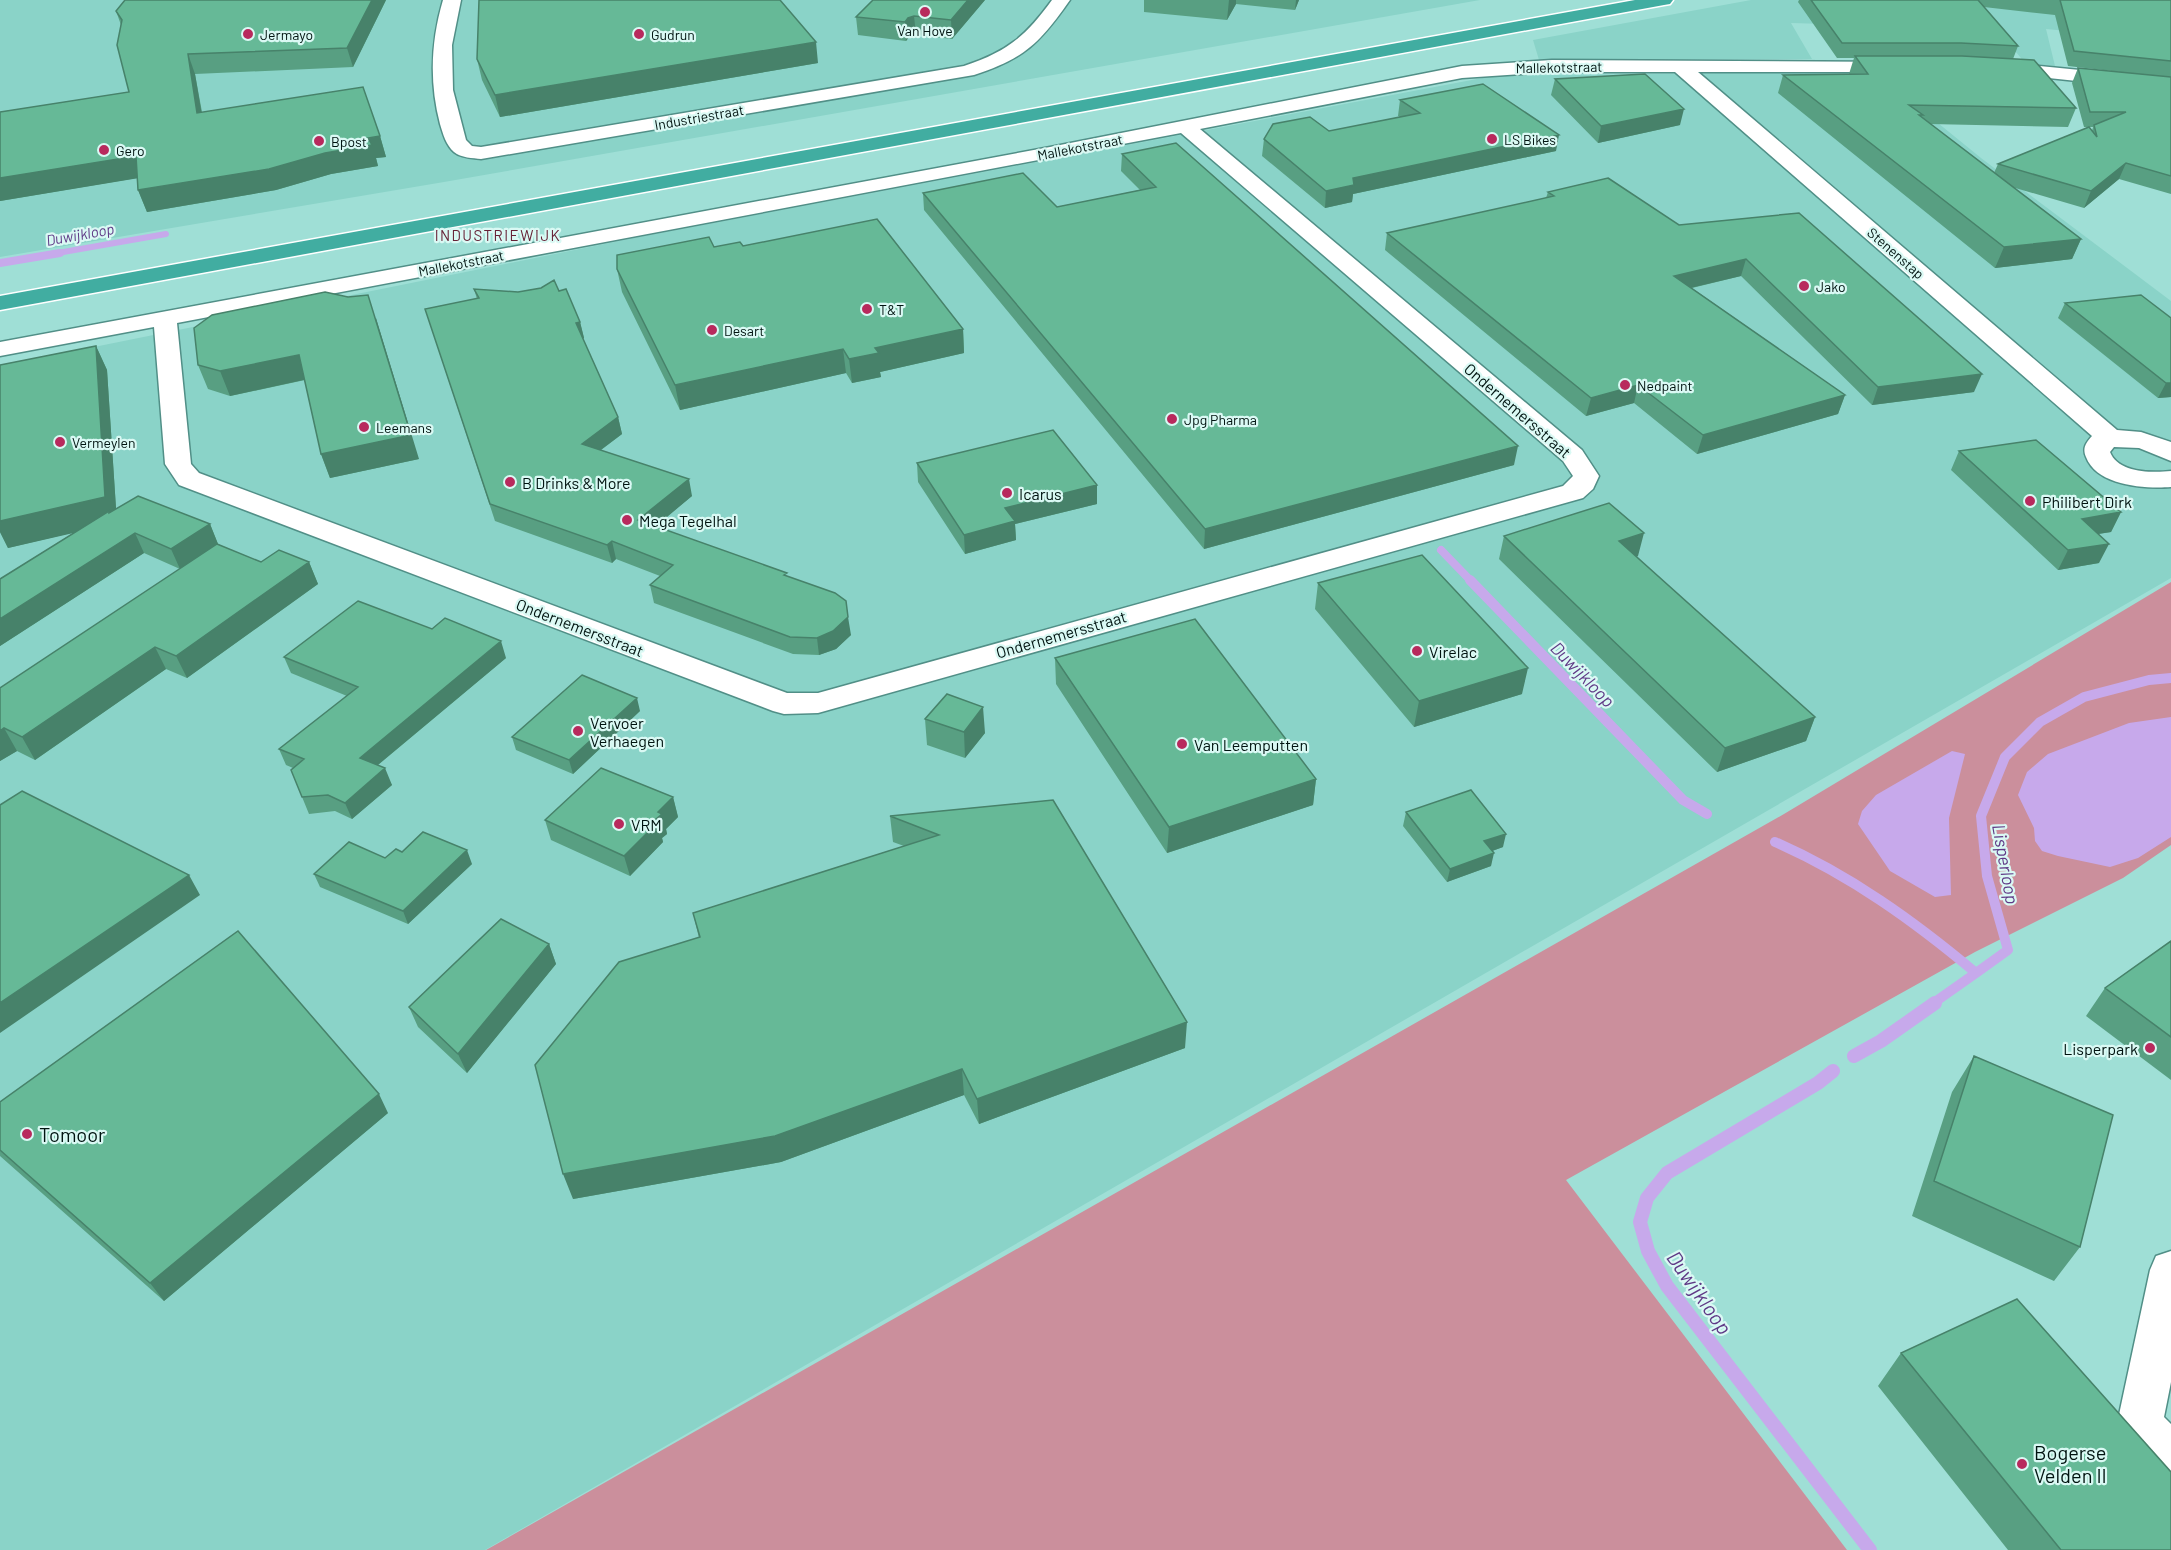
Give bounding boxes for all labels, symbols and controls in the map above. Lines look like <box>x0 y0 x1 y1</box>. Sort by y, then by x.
marker: Van Hove <box>918 5 932 19</box>
place label: Van Hove <box>897 22 953 39</box>
place label: Jermayo <box>260 26 313 43</box>
place label: Gudrun <box>651 26 695 43</box>
marker: Jermayo <box>241 27 255 41</box>
marker: Gudrun <box>632 27 646 41</box>
street label: Mallekotstraat <box>1516 58 1602 76</box>
street label: Industriestraat <box>653 101 745 133</box>
street label: Mallekotstraat <box>1036 130 1124 164</box>
place label: LS Bikes <box>1504 131 1556 148</box>
marker: LS Bikes <box>1485 132 1499 146</box>
place label: Bpost <box>331 133 367 150</box>
marker: Bpost <box>312 134 326 148</box>
place label: Gero <box>116 142 145 159</box>
marker: Gero <box>97 143 111 157</box>
water label: Duwijkloop <box>45 219 115 249</box>
street label: Stenenstap <box>1864 224 1928 282</box>
district label: INDUSTRIEWIJK <box>435 226 561 244</box>
street label: Mallekotstraat <box>417 246 505 280</box>
place label: Jako <box>1816 278 1846 295</box>
marker: Jako <box>1797 279 1811 293</box>
place label: T&T <box>879 301 904 318</box>
marker: T&T <box>860 302 874 316</box>
place label: Desart <box>724 322 764 339</box>
marker: Desart <box>705 323 719 337</box>
street label: Ondernemersstraat <box>1461 359 1575 461</box>
place label: Nedpaint <box>1637 377 1693 394</box>
marker: Nedpaint <box>1618 378 1632 392</box>
place label: Jpg Pharma <box>1184 411 1257 428</box>
marker: Jpg Pharma <box>1165 412 1179 426</box>
place label: Leemans <box>376 419 432 436</box>
marker: Leemans <box>357 420 371 434</box>
place label: Vermeylen <box>72 434 136 451</box>
marker: Vermeylen <box>53 435 67 449</box>
place label: B Drinks & More <box>522 473 631 492</box>
marker: B Drinks & More <box>503 475 517 489</box>
place label: Icarus <box>1019 484 1062 503</box>
marker: Icarus <box>1000 486 1014 500</box>
place label: Philibert Dirk <box>2042 492 2132 511</box>
marker: Philibert Dirk <box>2023 494 2037 508</box>
place label: Mega Tegelhal <box>639 511 737 530</box>
marker: Mega Tegelhal <box>620 513 634 527</box>
street label: Ondernemersstraat <box>514 594 646 660</box>
street label: Ondernemersstraat <box>994 606 1128 662</box>
water label: Duwijkloop <box>1546 637 1620 711</box>
place label: Virelac <box>1429 642 1477 661</box>
marker: Virelac <box>1410 644 1424 658</box>
place label: Vervoer Verhaegen <box>590 713 664 750</box>
marker: Vervoer Verhaegen <box>571 724 585 738</box>
place label: Van Leemputten <box>1194 735 1308 754</box>
marker: Van Leemputten <box>1175 737 1189 751</box>
place label: VRM <box>631 815 662 834</box>
marker: VRM <box>612 817 626 831</box>
water label: Lisperloop <box>1988 822 2024 906</box>
place label: Lisperpark <box>2063 1039 2138 1058</box>
marker: Lisperpark <box>2143 1041 2157 1055</box>
place label: Tomoor <box>39 1122 105 1146</box>
marker: Tomoor <box>20 1127 34 1141</box>
water label: Duwijkloop <box>1662 1245 1738 1339</box>
place label: Bogerse Velden II <box>2034 1440 2107 1487</box>
marker: Bogerse Velden II <box>2015 1457 2029 1471</box>

